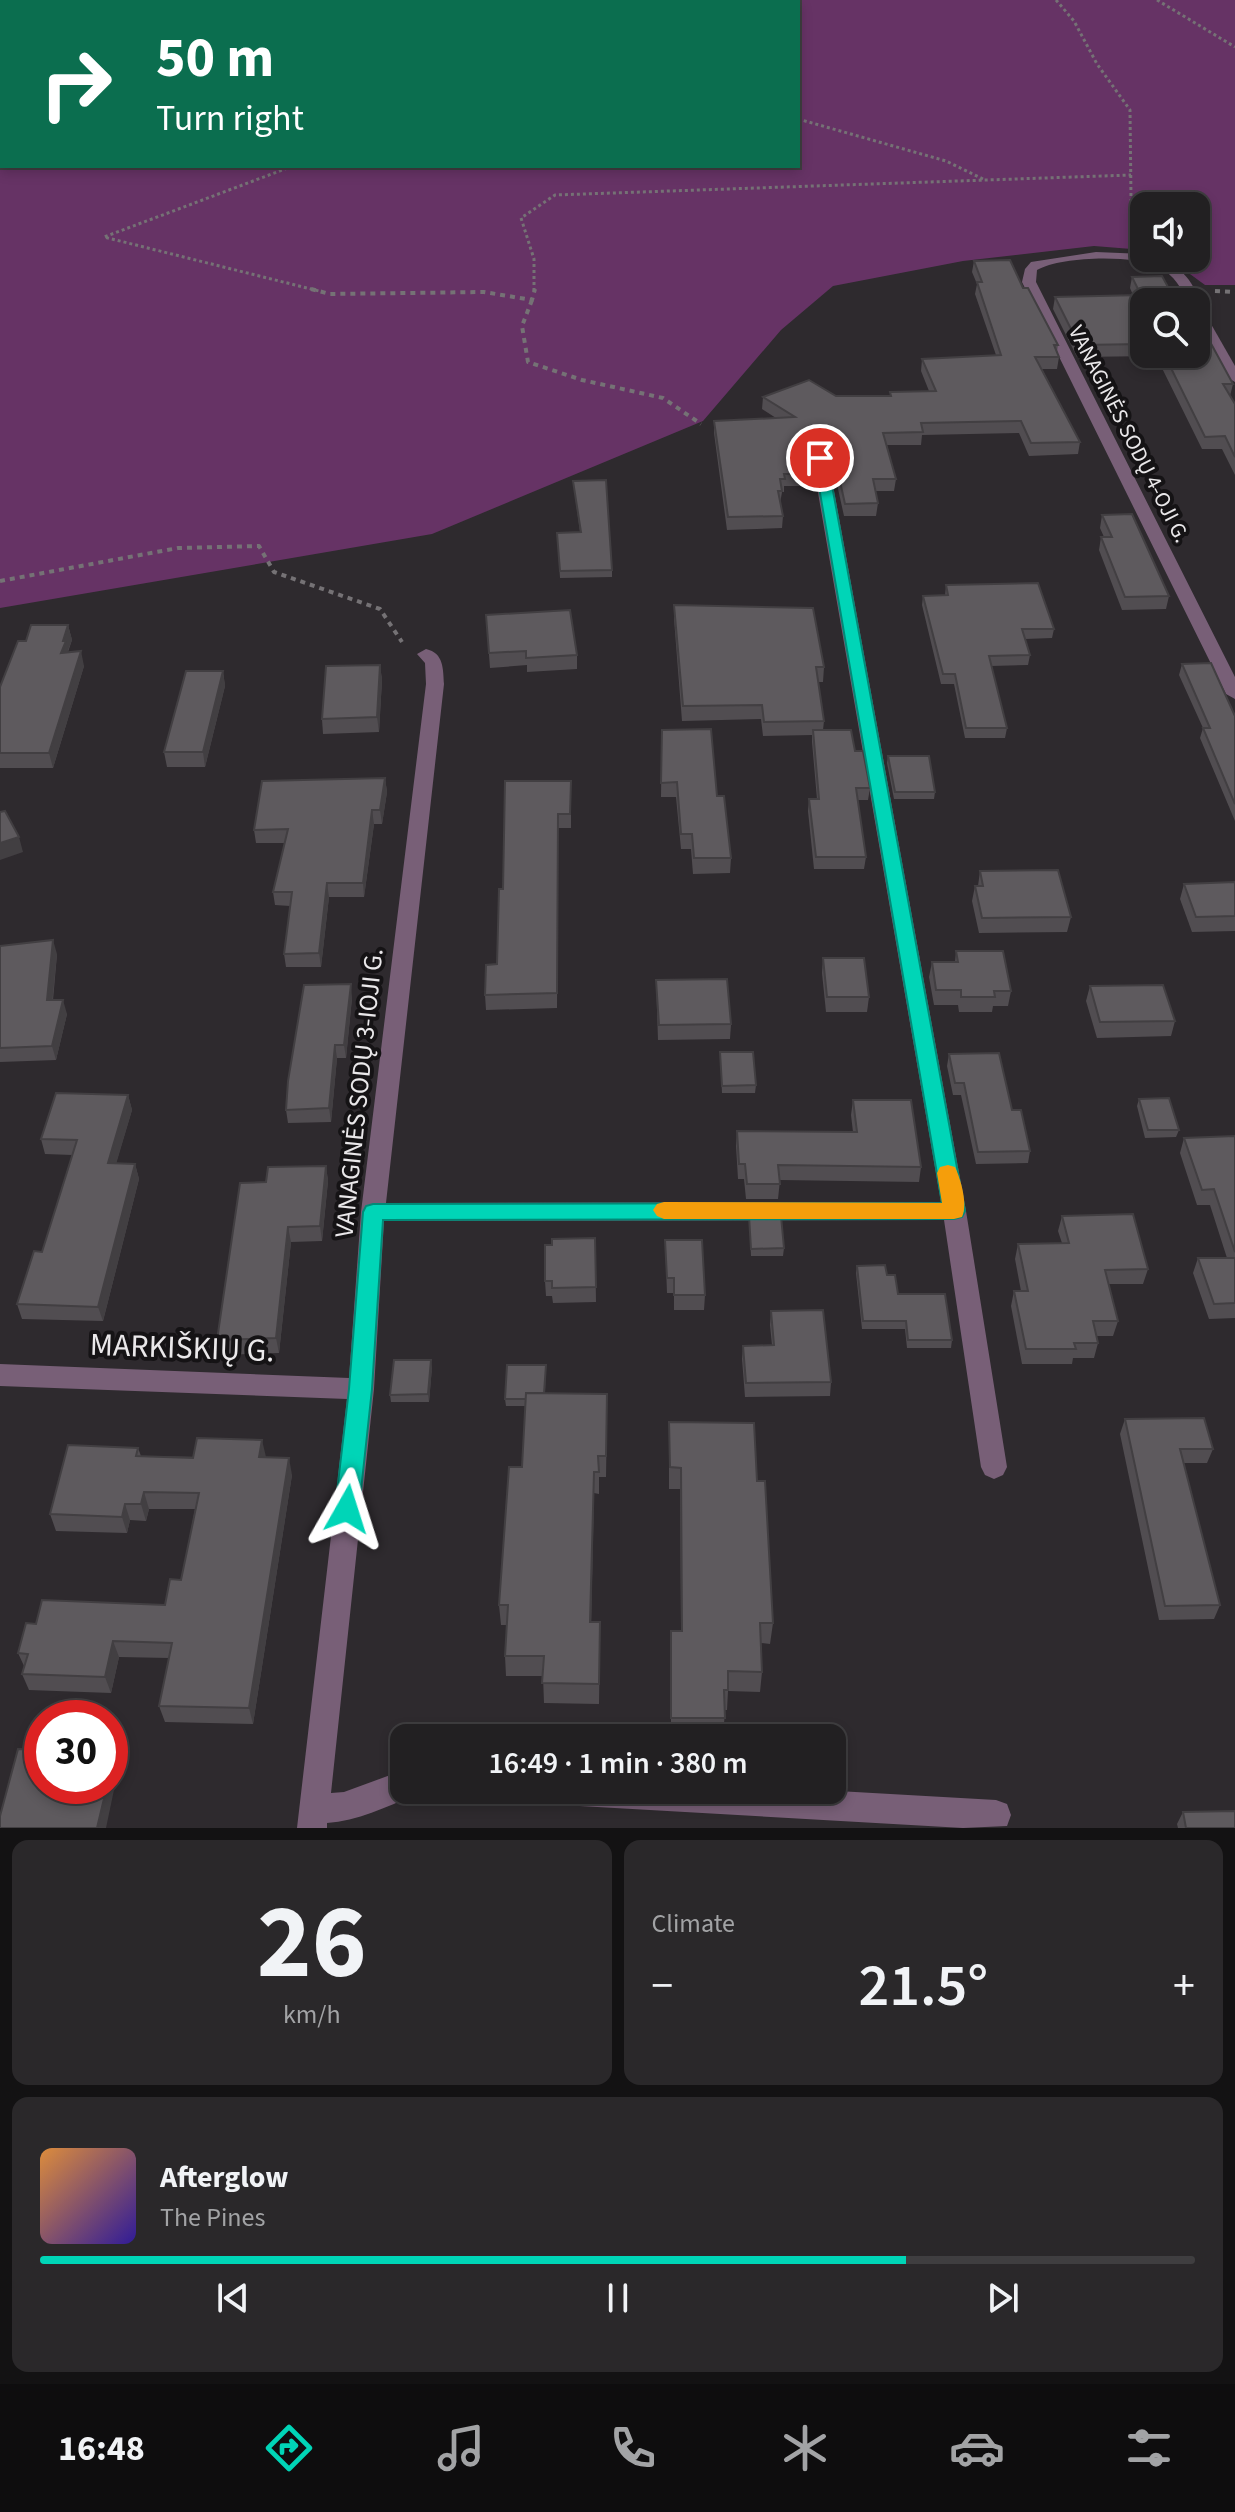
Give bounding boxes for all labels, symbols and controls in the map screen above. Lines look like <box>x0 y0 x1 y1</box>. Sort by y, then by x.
text: 50 m <box>156 19 274 98</box>
icon: right <box>24 32 128 136</box>
text: Turn right <box>156 93 304 144</box>
map controls <box>1130 192 1210 368</box>
button: sound <box>1130 192 1210 272</box>
button: search <box>1130 288 1210 368</box>
street label: VANAGINĖS SODŲ 4-OJI G. <box>1060 320 1198 548</box>
pin <box>786 424 854 492</box>
icon: arrive <box>798 436 842 480</box>
street label: VANAGINĖS SODŲ 3-IOJI G. <box>325 947 393 1239</box>
street label: MARKIŠKIŲ G. <box>89 1322 275 1374</box>
position arrow <box>305 1467 389 1551</box>
speed limit sign: 30 <box>24 1700 128 1804</box>
text: 16:49 · 1 min · 380 m <box>488 1742 748 1785</box>
text: 26 <box>257 1870 367 2018</box>
text: Climate <box>652 1905 735 1942</box>
text: 21.5° <box>858 1944 988 2029</box>
text: − <box>652 1955 673 2018</box>
text: + <box>1173 1955 1195 2018</box>
text: km/h <box>283 1996 341 2033</box>
text: Afterglow <box>160 2156 288 2199</box>
text: The Pines <box>160 2199 265 2236</box>
icon: previous <box>211 2276 255 2320</box>
icon: pause <box>596 2276 640 2320</box>
icon: next <box>981 2276 1025 2320</box>
icon: directions <box>261 2420 317 2476</box>
icon: music <box>433 2420 489 2476</box>
icon: phone <box>605 2420 661 2476</box>
icon: climate <box>777 2420 833 2476</box>
icon: car <box>949 2420 1005 2476</box>
icon: filters <box>1121 2420 1177 2476</box>
text: 16:48 <box>58 2423 145 2474</box>

